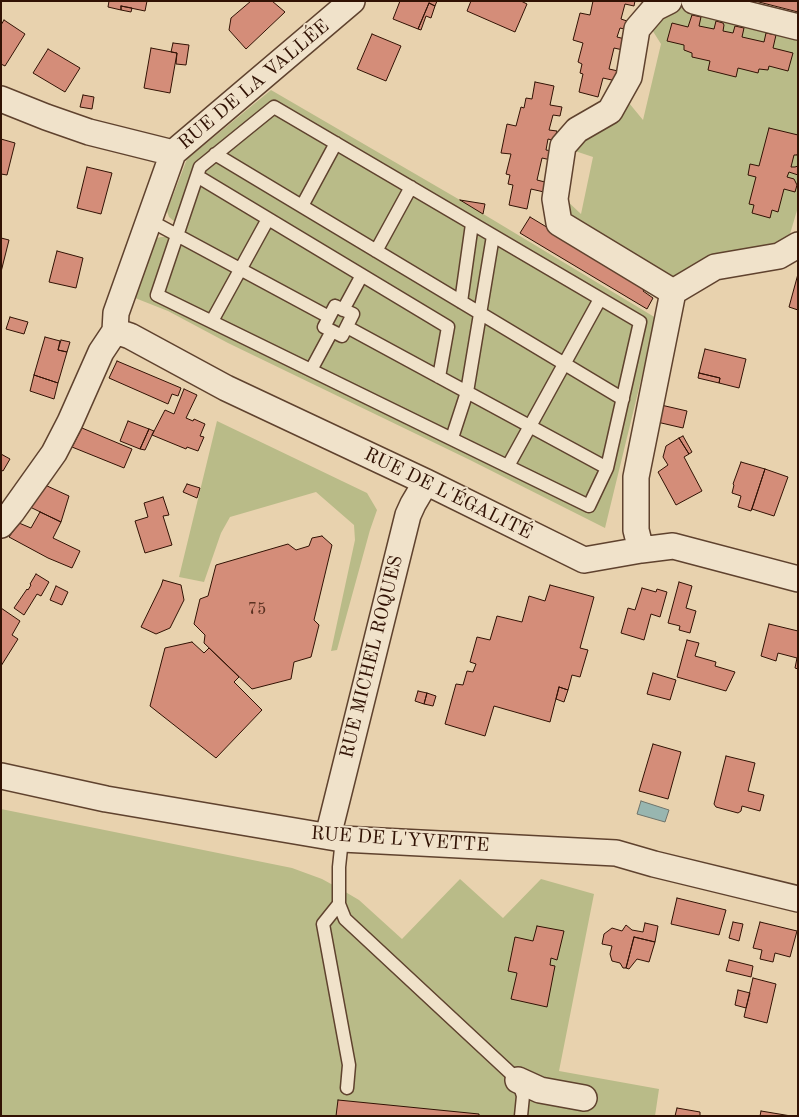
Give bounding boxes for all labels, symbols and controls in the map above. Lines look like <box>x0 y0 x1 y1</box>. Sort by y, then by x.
street label: RUE DE LA VALLÉE <box>174 15 334 155</box>
street label: RUE DE L'ÉGALITÉ <box>360 443 536 545</box>
street label: RUE MICHEL ROQUES <box>336 553 408 761</box>
house number: 75 <box>248 600 266 620</box>
street label: RUE DE L'YVETTE <box>310 822 490 858</box>

